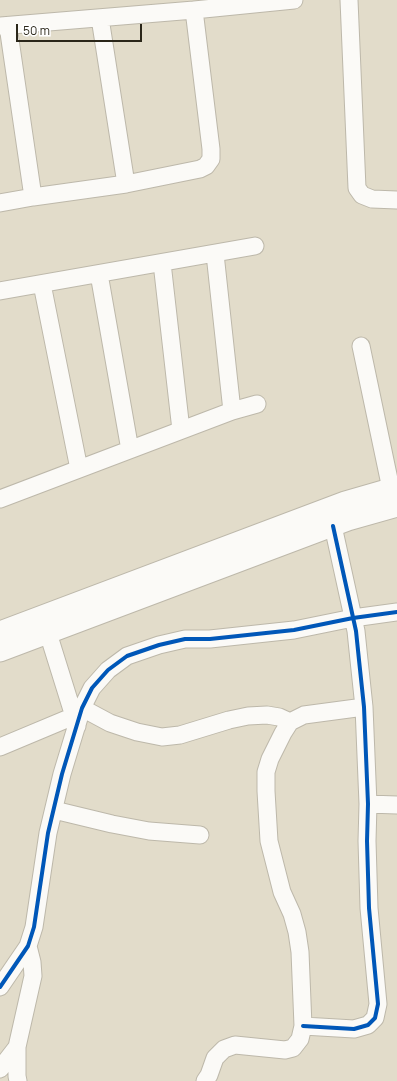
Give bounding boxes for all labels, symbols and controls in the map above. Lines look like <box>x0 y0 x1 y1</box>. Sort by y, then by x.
scale bar <box>18 16 144 42</box>
text: 50 m <box>23 22 50 39</box>

